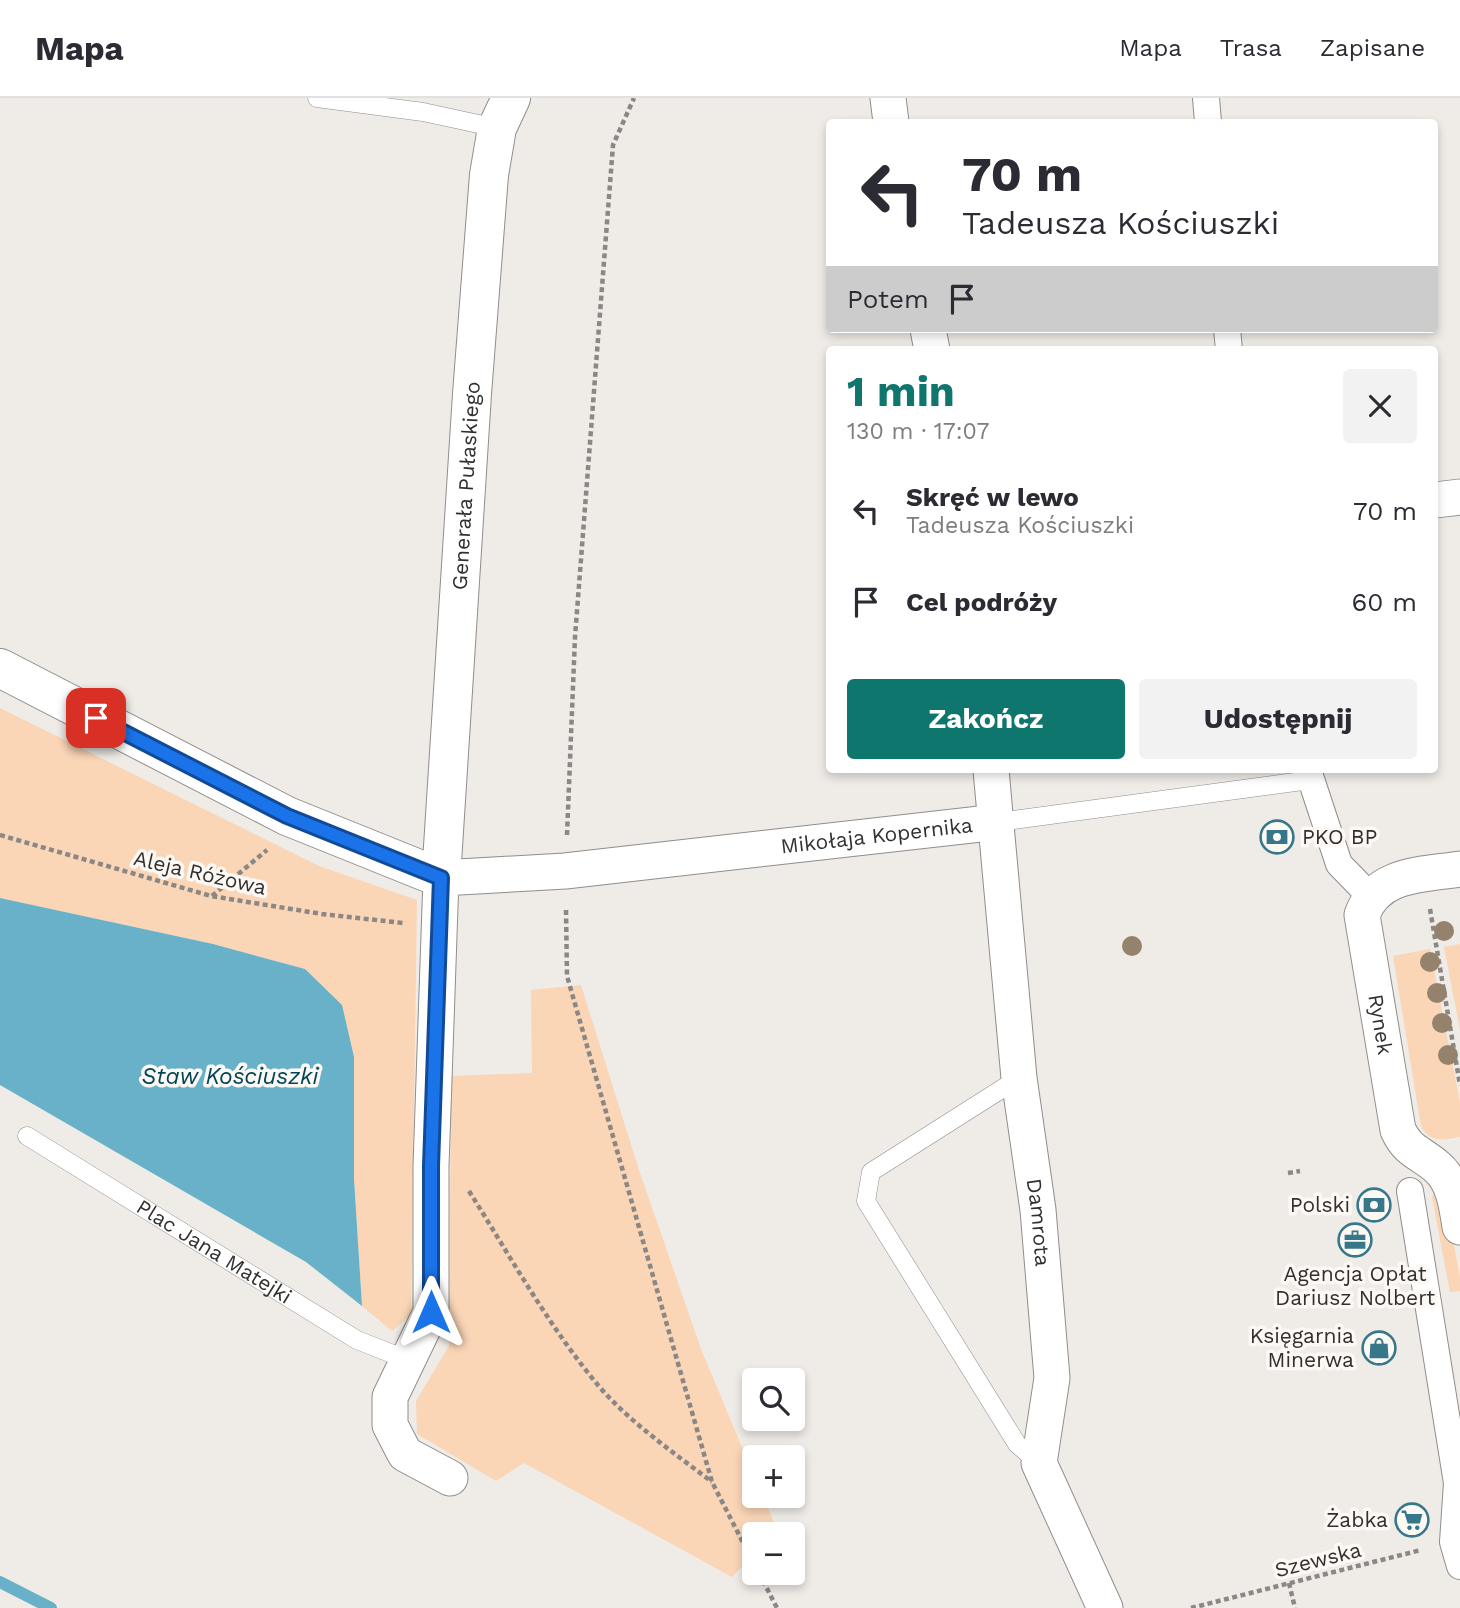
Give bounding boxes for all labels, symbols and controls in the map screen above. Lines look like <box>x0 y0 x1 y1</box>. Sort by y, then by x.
text: Mapa <box>35 29 124 68</box>
text: Mapa <box>1119 34 1182 62</box>
text: Trasa <box>1220 34 1282 62</box>
text: Zapisane <box>1320 34 1425 62</box>
text: 70 m <box>962 145 1082 203</box>
icon: left <box>847 147 938 238</box>
text: Tadeusza Kościuszki <box>962 204 1279 242</box>
icon: arrive <box>943 280 981 318</box>
text: Potem <box>847 284 929 314</box>
text: 1 min <box>847 367 955 416</box>
button: close <box>1343 369 1417 443</box>
street label: Generała Pułaskiego <box>446 380 485 591</box>
text: 130 m · 17:07 <box>847 418 989 445</box>
text: Skręć w lewo <box>906 482 1079 512</box>
icon: left <box>847 492 885 530</box>
text: 70 m <box>1353 496 1417 526</box>
text: Tadeusza Kościuszki <box>906 512 1134 539</box>
icon: arrive <box>847 583 885 621</box>
text: Cel podróży <box>906 587 1057 617</box>
text: 60 m <box>1351 587 1417 617</box>
button: Zakończ <box>847 679 1125 759</box>
button: Udostępnij <box>1139 679 1417 759</box>
pin <box>66 688 126 748</box>
icon: arrive <box>77 699 115 737</box>
street label: Mikołaja Kopernika <box>779 812 974 859</box>
bank icon: PKO BP <box>1258 818 1296 856</box>
place label: PKO BP <box>1302 824 1377 849</box>
street label: Aleja Różowa <box>131 845 269 900</box>
street label: Rynek <box>1363 992 1398 1057</box>
water label: Staw Kościuszki <box>142 1063 319 1090</box>
street label: Damrota <box>1022 1177 1056 1267</box>
bank icon: Polski <box>1355 1186 1393 1224</box>
place label: Polski <box>1290 1192 1350 1217</box>
street label: Plac Jana Matejki <box>132 1194 297 1309</box>
office icon: Agencja Opłat Dariusz Nolbert <box>1336 1221 1374 1259</box>
place label: Agencja Opłat Dariusz Nolbert <box>1275 1261 1435 1310</box>
position arrow <box>394 1275 468 1349</box>
place label: Księgarnia Minerwa <box>1250 1323 1354 1372</box>
shop icon: Księgarnia Minerwa <box>1360 1329 1398 1367</box>
map controls <box>742 1368 805 1585</box>
button: search <box>742 1368 805 1431</box>
button: + <box>742 1445 805 1508</box>
supermarket icon: Żabka <box>1393 1501 1431 1539</box>
place label: Żabka <box>1326 1507 1388 1532</box>
button: − <box>742 1522 805 1585</box>
street label: Szewska <box>1272 1537 1364 1582</box>

